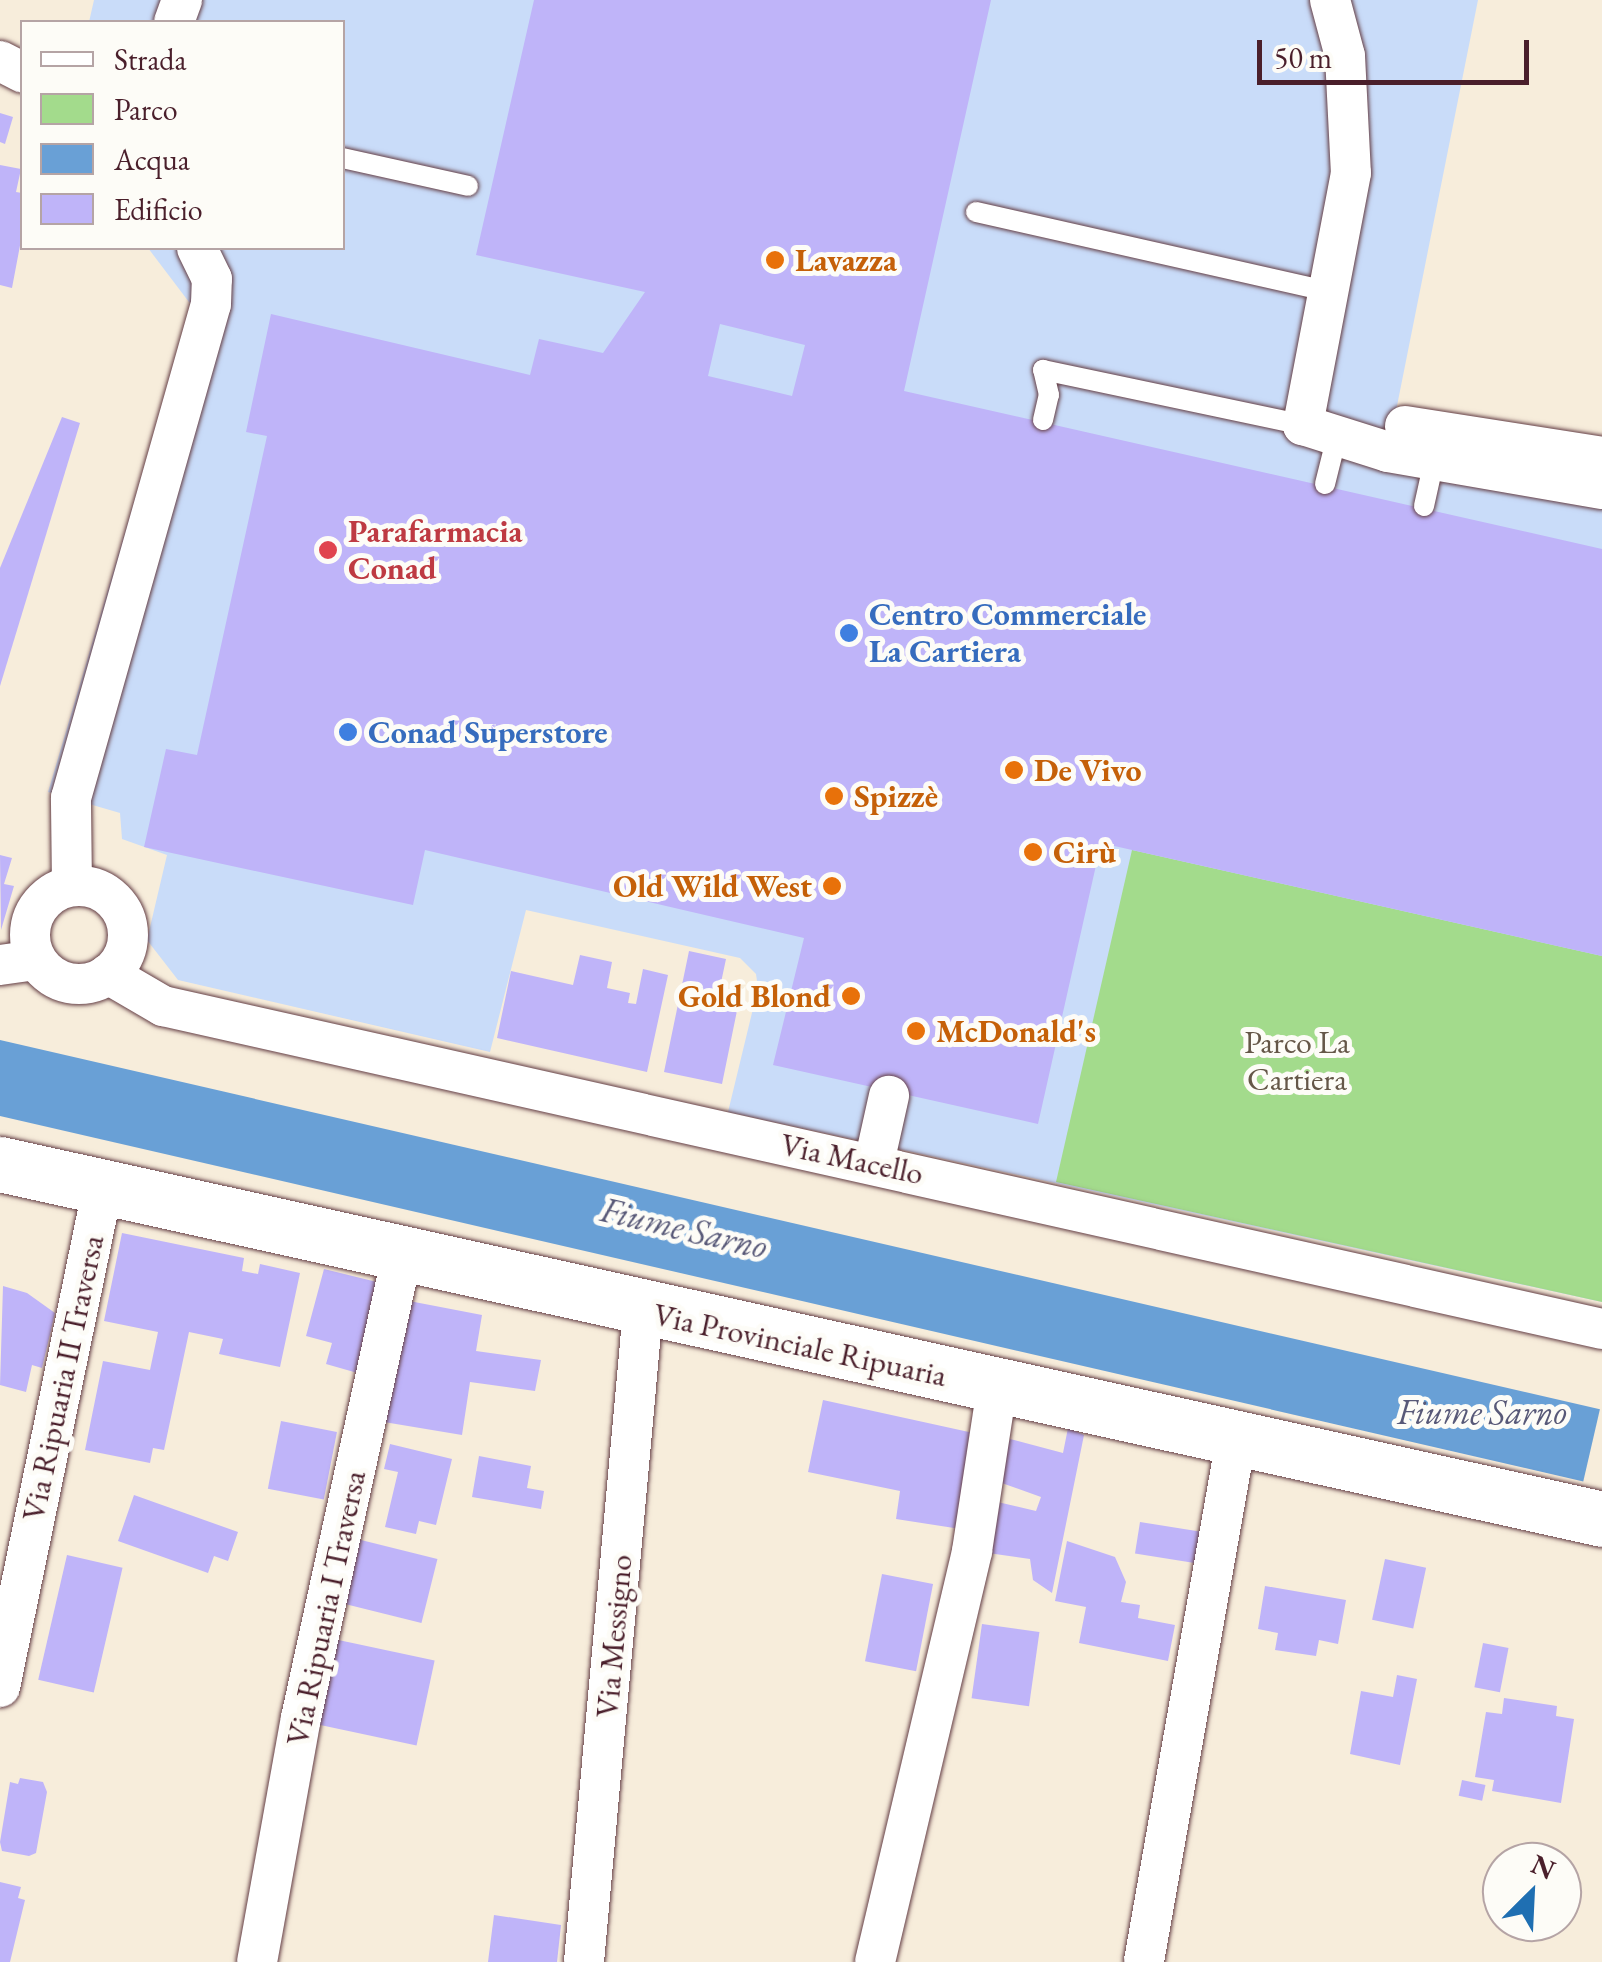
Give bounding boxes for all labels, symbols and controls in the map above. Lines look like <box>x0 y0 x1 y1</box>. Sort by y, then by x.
legend <box>20 20 345 250</box>
scale bar <box>1262 20 1534 82</box>
text: 50 m <box>1274 38 1332 77</box>
text: Strada <box>114 40 187 79</box>
text: Parco <box>114 90 178 129</box>
text: Acqua <box>114 140 190 179</box>
text: Edificio <box>114 190 203 229</box>
place label: Lavazza <box>795 241 897 279</box>
marker: Lavazza <box>764 249 786 271</box>
place label: Parafarmacia Conad <box>348 513 523 588</box>
marker: Parafarmacia Conad <box>317 539 339 561</box>
place label: Centro Commerciale La Cartiera <box>869 596 1146 671</box>
marker: Centro Commerciale La Cartiera <box>838 622 860 644</box>
place label: Conad Superstore <box>368 713 608 751</box>
marker: Conad Superstore <box>337 721 359 743</box>
place label: De Vivo <box>1034 751 1142 789</box>
marker: De Vivo <box>1003 759 1025 781</box>
place label: Spizzè <box>854 777 938 815</box>
marker: Spizzè <box>823 785 845 807</box>
place label: Cirù <box>1053 833 1116 871</box>
marker: Cirù <box>1022 841 1044 863</box>
place label: Old Wild West <box>613 867 812 905</box>
marker: Old Wild West <box>821 875 843 897</box>
place label: Gold Blond <box>678 977 831 1015</box>
marker: Gold Blond <box>840 985 862 1007</box>
place label: McDonald's <box>936 1012 1096 1050</box>
marker: McDonald's <box>905 1020 927 1042</box>
park label: Parco La Cartiera <box>1244 1024 1350 1099</box>
street label: Via Macello <box>777 1125 927 1193</box>
water label: Fiume Sarno <box>597 1188 771 1268</box>
street label: Via Ripuaria II Traversa <box>14 1232 112 1524</box>
street label: Via Provinciale Ripuaria <box>650 1295 950 1395</box>
water label: Fiume Sarno <box>1397 1391 1567 1433</box>
street label: Via Ripuaria I Traversa <box>278 1467 374 1749</box>
street label: Via Messigno <box>588 1553 640 1719</box>
north arrow <box>1482 1842 1582 1942</box>
text: N <box>1526 1845 1561 1887</box>

